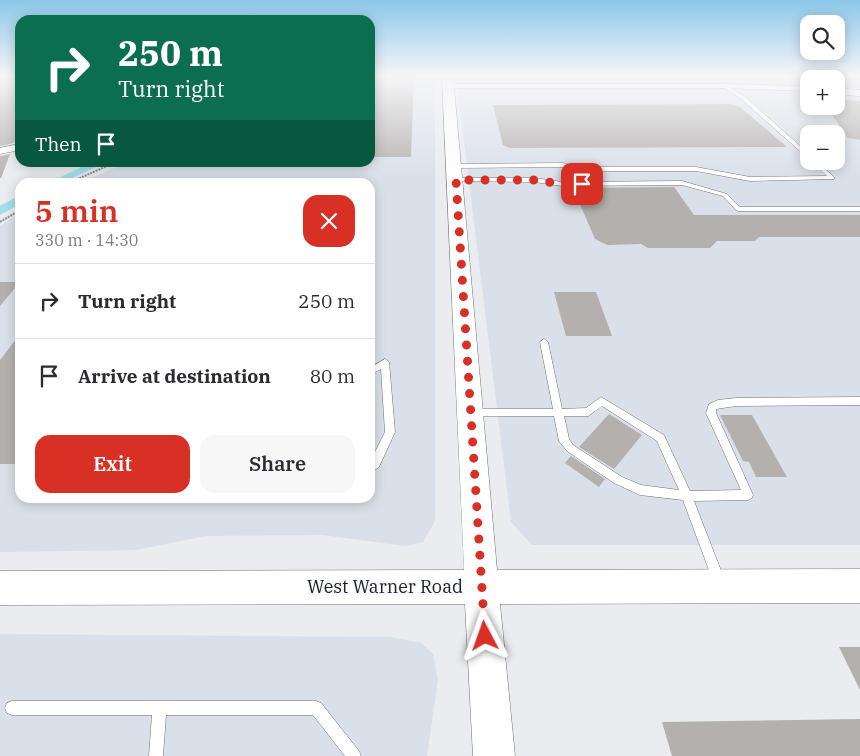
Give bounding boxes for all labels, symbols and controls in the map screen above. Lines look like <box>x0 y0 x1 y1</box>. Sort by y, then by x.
map controls <box>800 15 845 170</box>
button: search <box>800 15 845 60</box>
text: 250 m <box>118 30 223 76</box>
icon: right <box>35 35 100 100</box>
button: + <box>800 70 845 115</box>
text: Turn right <box>118 74 225 103</box>
button: − <box>800 125 845 170</box>
icon: arrive <box>92 130 120 158</box>
text: Then <box>35 132 82 156</box>
pin <box>561 163 603 205</box>
icon: arrive <box>568 170 596 198</box>
text: 5 min <box>35 191 118 230</box>
button: close <box>303 195 355 247</box>
text: 330 m · 14:30 <box>35 230 138 250</box>
icon: right <box>35 287 63 315</box>
text: Turn right <box>78 289 176 313</box>
text: 250 m <box>298 289 355 313</box>
icon: arrive <box>35 362 63 390</box>
text: Arrive at destination <box>78 364 271 388</box>
text: 80 m <box>310 364 355 388</box>
button: Exit <box>35 435 190 493</box>
button: Share <box>200 435 355 493</box>
street label: West Warner Road <box>307 575 463 598</box>
position arrow <box>458 609 510 661</box>

